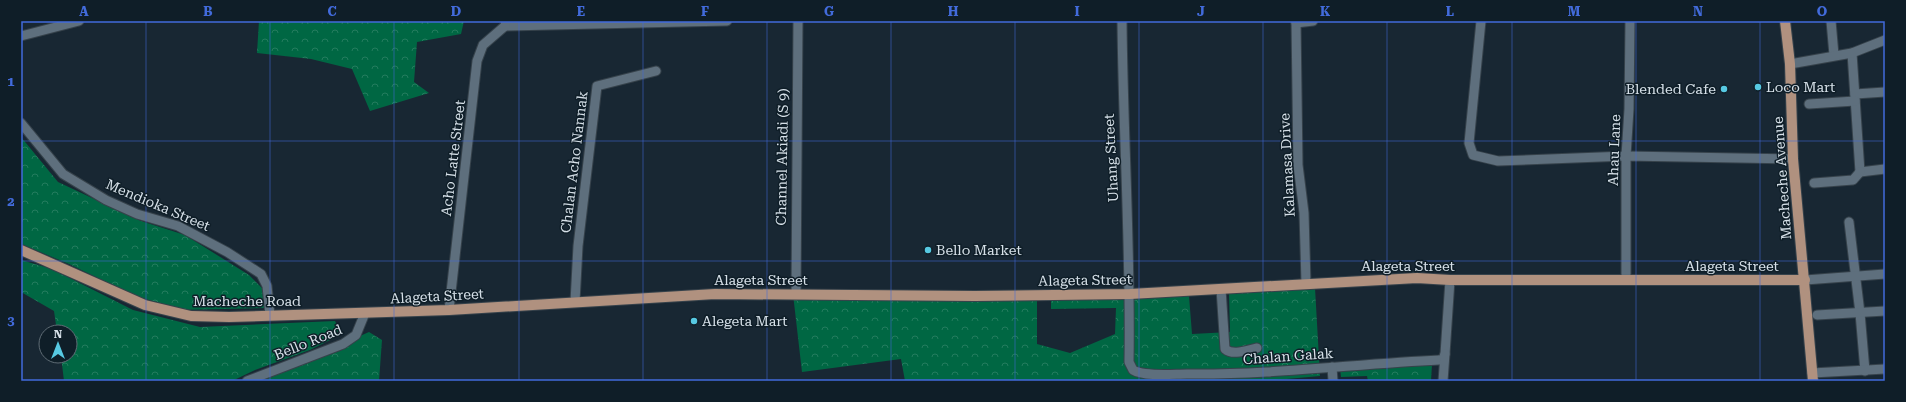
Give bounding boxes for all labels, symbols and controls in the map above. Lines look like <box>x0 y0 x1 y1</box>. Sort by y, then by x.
text: A <box>79 4 89 19</box>
text: B <box>203 4 213 19</box>
text: C <box>327 4 337 19</box>
text: D <box>451 4 461 19</box>
text: E <box>577 4 585 19</box>
text: F <box>701 4 709 19</box>
text: G <box>824 4 834 19</box>
text: H <box>948 4 959 19</box>
text: I <box>1074 4 1080 19</box>
text: J <box>1197 4 1205 19</box>
text: K <box>1320 4 1331 19</box>
text: L <box>1446 4 1454 19</box>
text: M <box>1568 4 1581 19</box>
text: N <box>1693 4 1703 19</box>
text: O <box>1817 4 1828 19</box>
text: 1 <box>7 74 15 89</box>
place label: Loco Mart <box>1766 79 1835 95</box>
place label: Blended Cafe <box>1626 81 1716 97</box>
marker: Loco Mart <box>1753 82 1763 92</box>
marker: Blended Cafe <box>1719 84 1729 94</box>
street label: Channel Akiadi (S 9) <box>773 88 791 226</box>
street label: Chalan Acho Nannak <box>557 90 591 234</box>
street label: Acho Latte Street <box>438 99 468 217</box>
street label: Kalamasa Drive <box>1276 112 1298 217</box>
street label: Uhang Street <box>1101 113 1121 203</box>
street label: Ahau Lane <box>1605 113 1623 186</box>
street label: Macheche Avenue <box>1770 116 1794 240</box>
street label: Mendioka Street <box>103 176 213 234</box>
text: 2 <box>7 194 15 209</box>
place label: Bello Market <box>936 242 1022 258</box>
marker: Bello Market <box>923 245 933 255</box>
street label: Alageta Street <box>1361 258 1455 274</box>
street label: Alageta Street <box>1685 258 1779 274</box>
street label: Alageta Street <box>1038 271 1132 289</box>
street label: Alageta Street <box>714 272 808 288</box>
street label: Alageta Street <box>390 286 484 306</box>
street label: Macheche Road <box>193 293 301 309</box>
text: 3 <box>7 313 15 328</box>
place label: Alegeta Mart <box>702 313 787 329</box>
marker: Alegeta Mart <box>689 316 699 326</box>
street label: Bello Road <box>272 321 344 363</box>
north arrow <box>38 324 78 364</box>
text: N <box>54 328 63 341</box>
street label: Chalan Galak <box>1242 345 1334 367</box>

